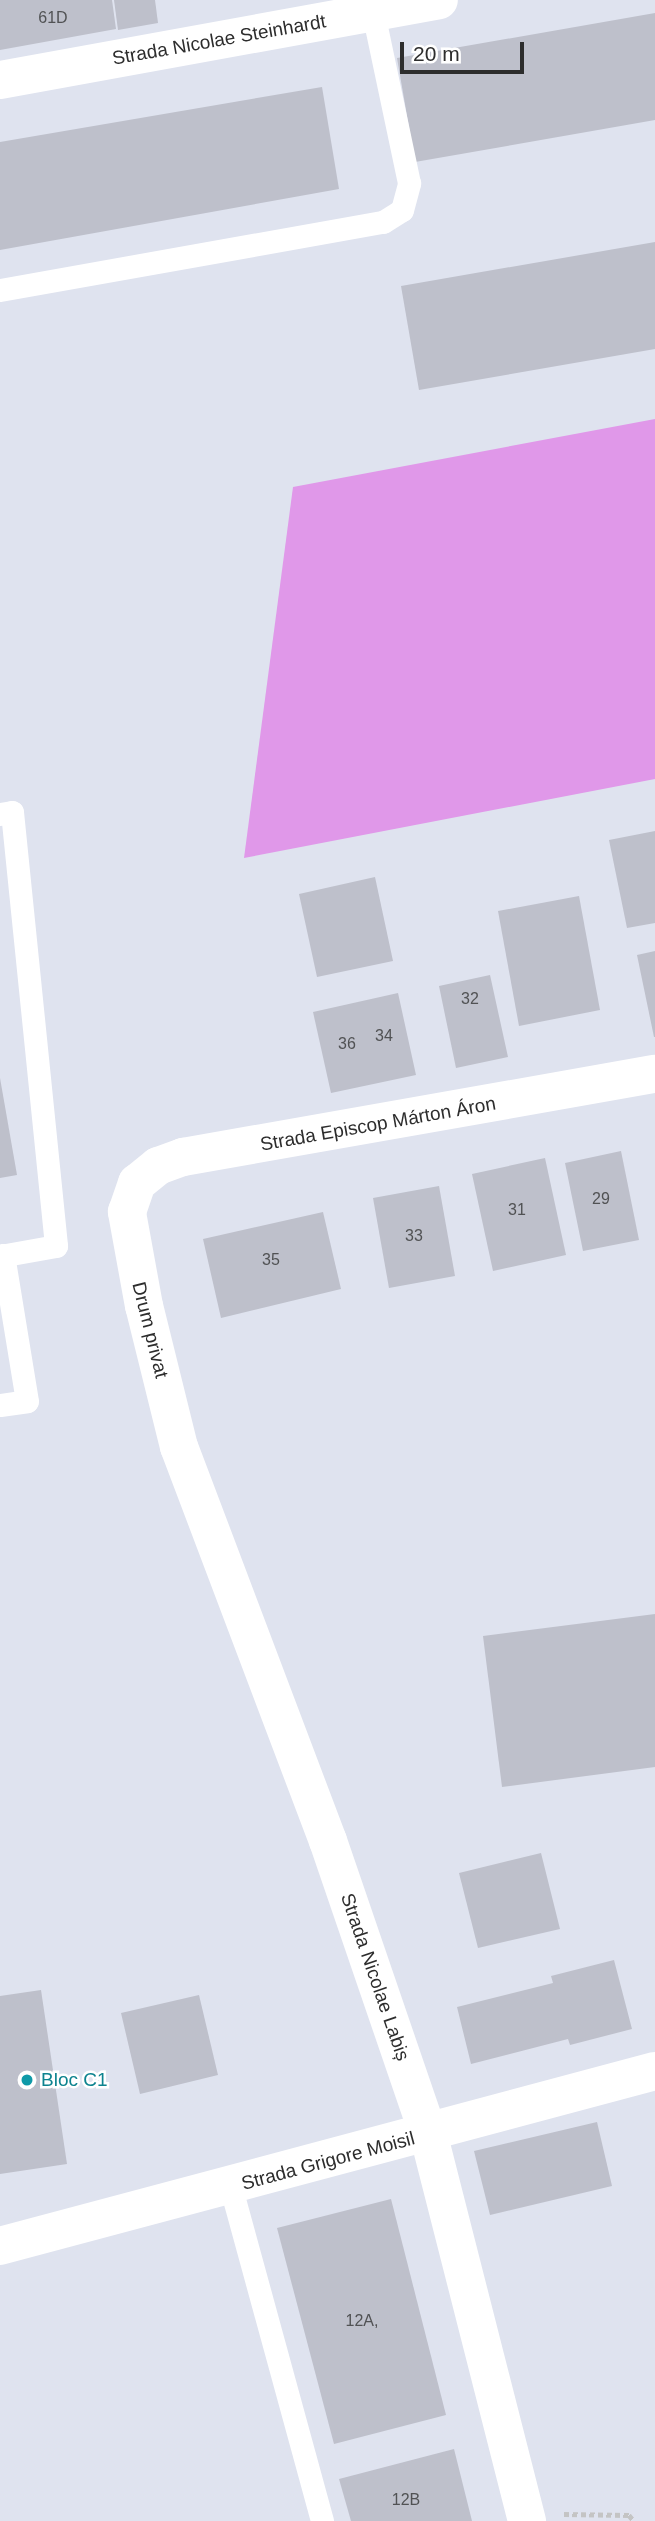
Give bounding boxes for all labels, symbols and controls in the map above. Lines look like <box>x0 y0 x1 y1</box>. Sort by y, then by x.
house number: 61D <box>38 8 68 28</box>
street label: Strada Nicolae Steinhardt <box>110 10 328 70</box>
scale bar <box>403 28 527 72</box>
text: 20 m <box>413 42 460 65</box>
house number: 32 <box>461 989 479 1009</box>
house number: 34 <box>375 1026 393 1046</box>
house number: 36 <box>338 1034 356 1054</box>
street label: Strada Episcop Márton Áron <box>258 1092 498 1156</box>
house number: 29 <box>592 1189 610 1209</box>
house number: 31 <box>508 1200 526 1220</box>
house number: 33 <box>405 1226 423 1246</box>
house number: 35 <box>262 1250 280 1270</box>
street label: Drum privat <box>127 1280 173 1380</box>
street label: Strada Nicolae Labiș <box>336 1890 414 2064</box>
place label: Bloc C1 <box>41 2069 108 2091</box>
marker: Bloc C1 <box>19 2072 35 2088</box>
street label: Strada Grigore Moisil <box>239 2127 417 2195</box>
house number: 12A, <box>346 2311 378 2331</box>
house number: 12B <box>392 2490 420 2510</box>

